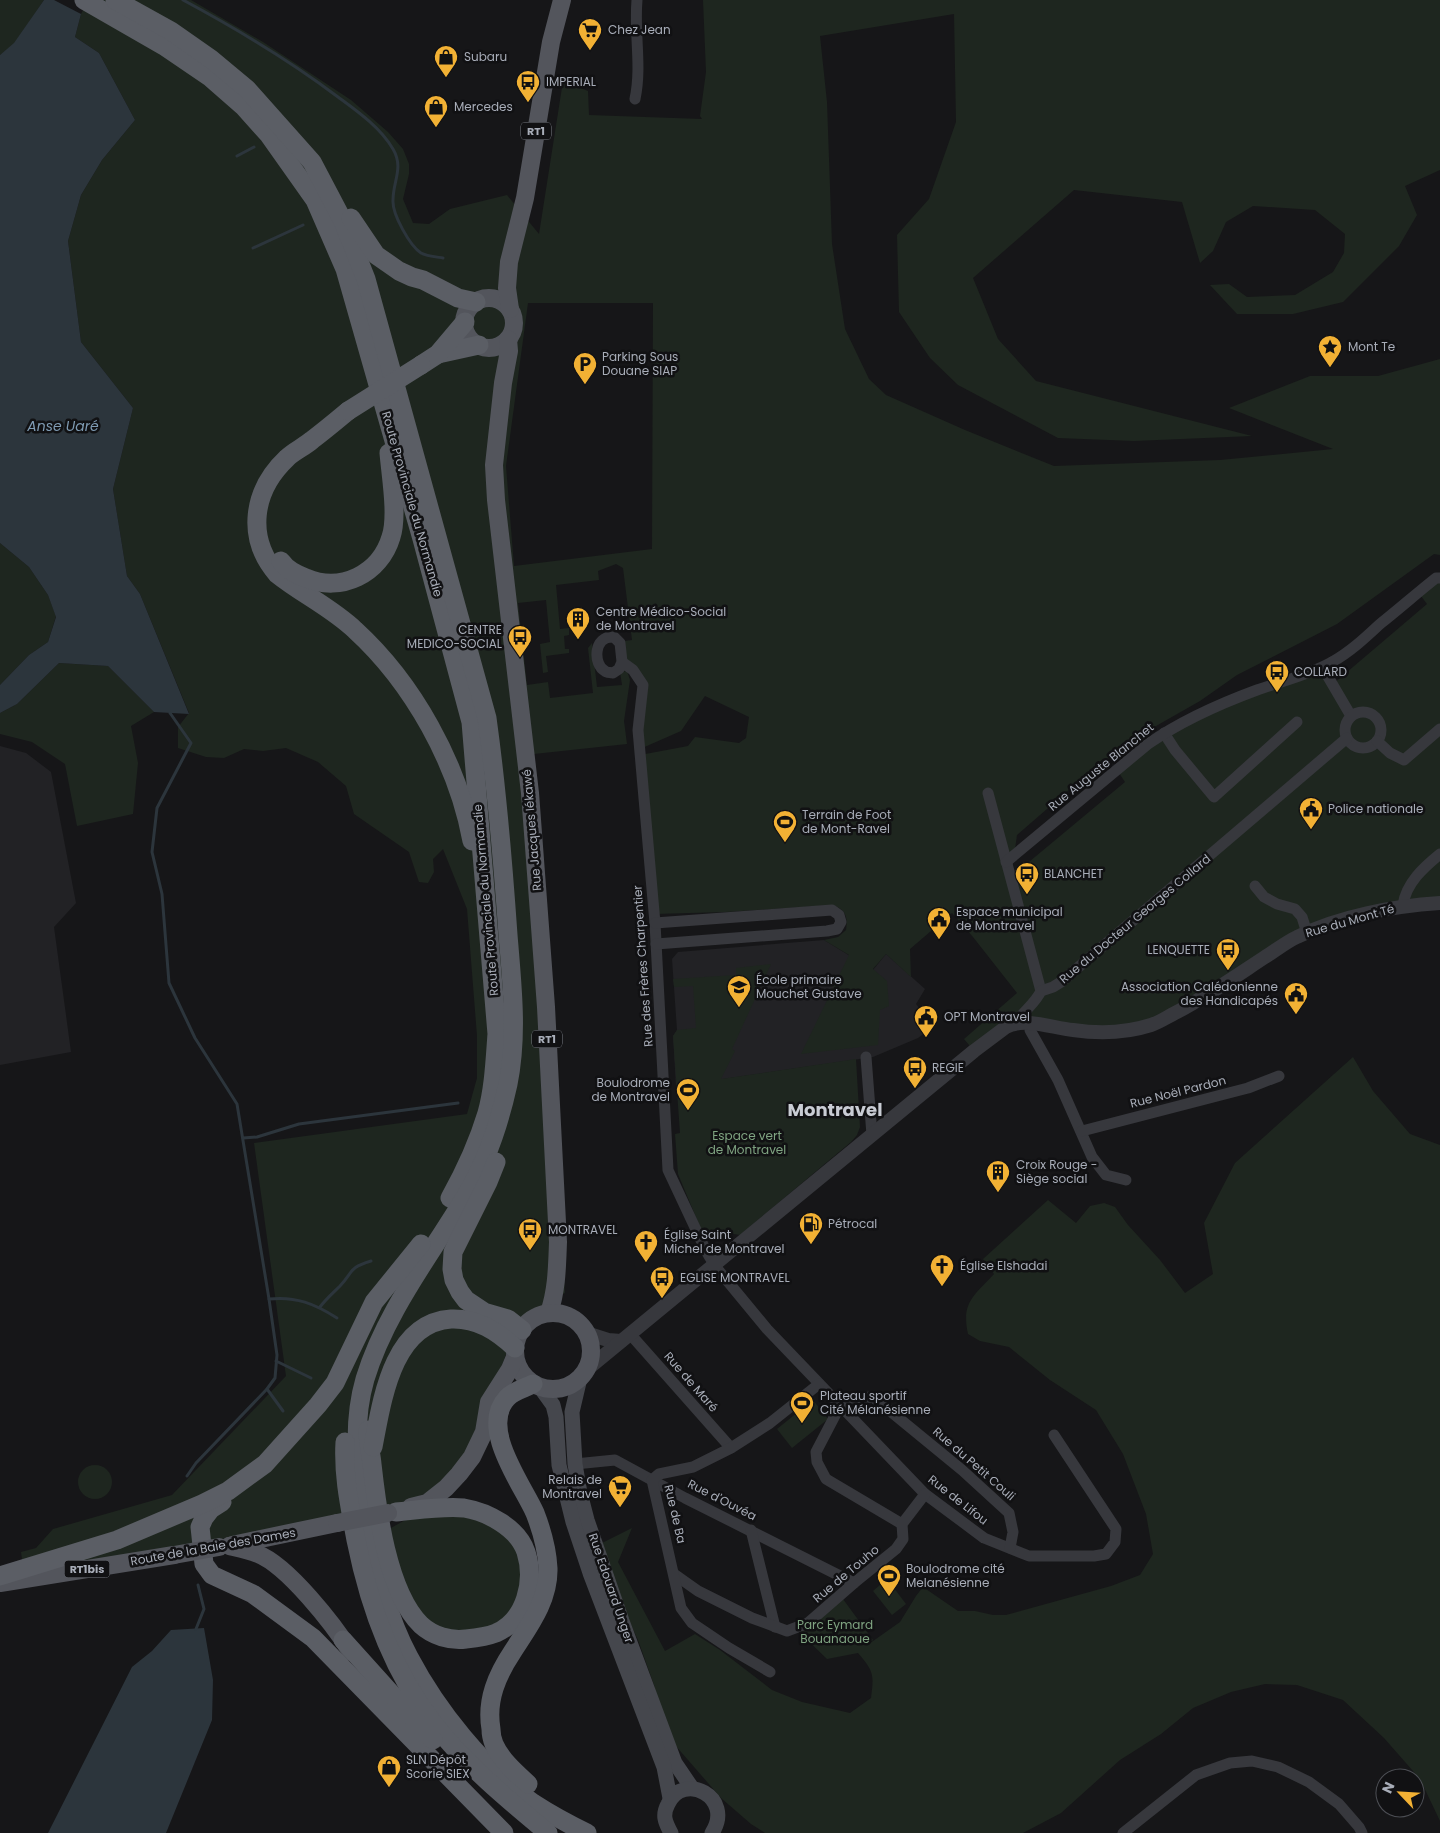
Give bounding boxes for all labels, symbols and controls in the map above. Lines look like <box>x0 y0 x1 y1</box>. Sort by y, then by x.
supermarket icon: Chez Jean <box>577 17 603 51</box>
place label: Chez Jean <box>608 21 671 38</box>
shop icon: Subaru <box>433 44 459 78</box>
place label: Subaru <box>464 48 507 65</box>
bus stop icon: IMPERIAL <box>515 69 541 103</box>
place label: IMPERIAL <box>546 73 596 90</box>
shop icon: Mercedes <box>423 94 449 128</box>
place label: Mercedes <box>454 98 513 115</box>
road number: RT1 <box>521 122 551 140</box>
place icon: Mont Te <box>1317 334 1343 368</box>
place label: Mont Te <box>1348 338 1395 355</box>
place label: Parking Sous Douane SIAP <box>602 348 678 379</box>
parking icon: Parking Sous Douane SIAP <box>572 351 598 385</box>
street label: Route Provinciale du Normandie <box>378 409 447 599</box>
water label: Anse Uaré <box>26 416 99 436</box>
place label: Centre Médico-Social de Montravel <box>596 603 726 634</box>
building icon: Centre Médico-Social de Montravel <box>565 606 591 640</box>
place label: CENTRE MEDICO-SOCIAL <box>407 621 502 652</box>
bus stop icon: CENTRE MEDICO-SOCIAL <box>507 624 533 658</box>
bus stop icon: COLLARD <box>1264 659 1290 693</box>
place label: COLLARD <box>1294 663 1347 680</box>
street label: Rue Auguste Blanchet <box>1044 719 1157 815</box>
street label: Rue Jacques Iékawé <box>518 769 545 892</box>
public building icon: Police nationale <box>1298 796 1324 830</box>
place label: Police nationale <box>1328 800 1423 817</box>
street label: Route Provinciale du Normandie <box>469 804 502 997</box>
place label: Terrain de Foot de Mont-Ravel <box>802 806 891 837</box>
sports icon: Terrain de Foot de Mont-Ravel <box>772 809 798 843</box>
street label: Rue du Docteur Georges Collard <box>1055 850 1214 987</box>
bus stop icon: BLANCHET <box>1014 861 1040 895</box>
place label: BLANCHET <box>1044 865 1104 882</box>
street label: Rue des Frères Charpentier <box>628 884 657 1047</box>
street label: Rue du Mont Té <box>1303 900 1396 941</box>
place label: Espace municipal de Montravel <box>956 903 1063 934</box>
public building icon: Espace municipal de Montravel <box>926 906 952 940</box>
bus stop icon: LENQUETTE <box>1215 937 1241 971</box>
place label: LENQUETTE <box>1147 941 1210 958</box>
place label: École primaire Mouchet Gustave <box>756 971 862 1002</box>
school or university icon: École primaire Mouchet Gustave <box>726 974 752 1008</box>
place label: Association Calédonienne des Handicapés <box>1121 978 1278 1009</box>
public building icon: Association Calédonienne des Handicapés <box>1283 981 1309 1015</box>
public building icon: OPT Montravel <box>913 1004 939 1038</box>
place label: OPT Montravel <box>944 1008 1030 1025</box>
road number: RT1 <box>532 1030 562 1048</box>
bus stop icon: REGIE <box>902 1055 928 1089</box>
place label: REGIE <box>932 1059 964 1076</box>
street label: Rue Noël Pardon <box>1128 1071 1228 1112</box>
place label: Boulodrome de Montravel <box>591 1074 670 1105</box>
sports icon: Boulodrome de Montravel <box>675 1077 701 1111</box>
district label: Montravel <box>787 1097 883 1122</box>
park label: Espace vert de Montravel <box>708 1127 786 1158</box>
place label: Croix Rouge - Siège social <box>1016 1156 1097 1187</box>
building icon: Croix Rouge - Siège social <box>985 1159 1011 1193</box>
fuel station icon: Pétrocal <box>798 1211 824 1245</box>
place label: Pétrocal <box>828 1215 877 1232</box>
bus stop icon: MONTRAVEL <box>517 1217 543 1251</box>
place label: MONTRAVEL <box>548 1221 618 1238</box>
place label: Église Saint Michel de Montravel <box>664 1226 784 1257</box>
church icon: Église Saint Michel de Montravel <box>633 1229 659 1263</box>
church icon: Église Elshadai <box>929 1253 955 1287</box>
place label: Église Elshadai <box>960 1257 1047 1274</box>
bus stop icon: EGLISE MONTRAVEL <box>649 1265 675 1299</box>
place label: EGLISE MONTRAVEL <box>680 1269 790 1286</box>
street label: Rue de Maré <box>660 1348 722 1415</box>
place label: Plateau sportif Cité Mélanésienne <box>820 1387 931 1418</box>
sports icon: Plateau sportif Cité Mélanésienne <box>789 1390 815 1424</box>
street label: Rue du Petit Couli <box>929 1423 1019 1504</box>
place label: Relais de Montravel <box>542 1471 602 1502</box>
street label: Rue de Lifou <box>925 1471 992 1528</box>
supermarket icon: Relais de Montravel <box>607 1474 633 1508</box>
street label: Rue d'Ouvéa <box>685 1475 760 1524</box>
street label: Rue de Ba <box>660 1483 691 1545</box>
street label: Route de la Baie des Dames <box>129 1524 297 1569</box>
street label: Rue Edouard Unger <box>585 1531 638 1645</box>
street label: Rue de Touho <box>809 1541 883 1606</box>
road number: RT1bis <box>64 1560 110 1578</box>
place label: Boulodrome cité Melanésienne <box>906 1560 1005 1591</box>
sports icon: Boulodrome cité Melanésienne <box>876 1563 902 1597</box>
park label: Parc Eymard Bouanaoue <box>797 1616 873 1647</box>
place label: SLN Dépôt Scorie SIEX <box>406 1751 470 1782</box>
shop icon: SLN Dépôt Scorie SIEX <box>376 1754 402 1788</box>
north arrow <box>1375 1768 1425 1818</box>
text: N <box>1377 1779 1400 1797</box>

